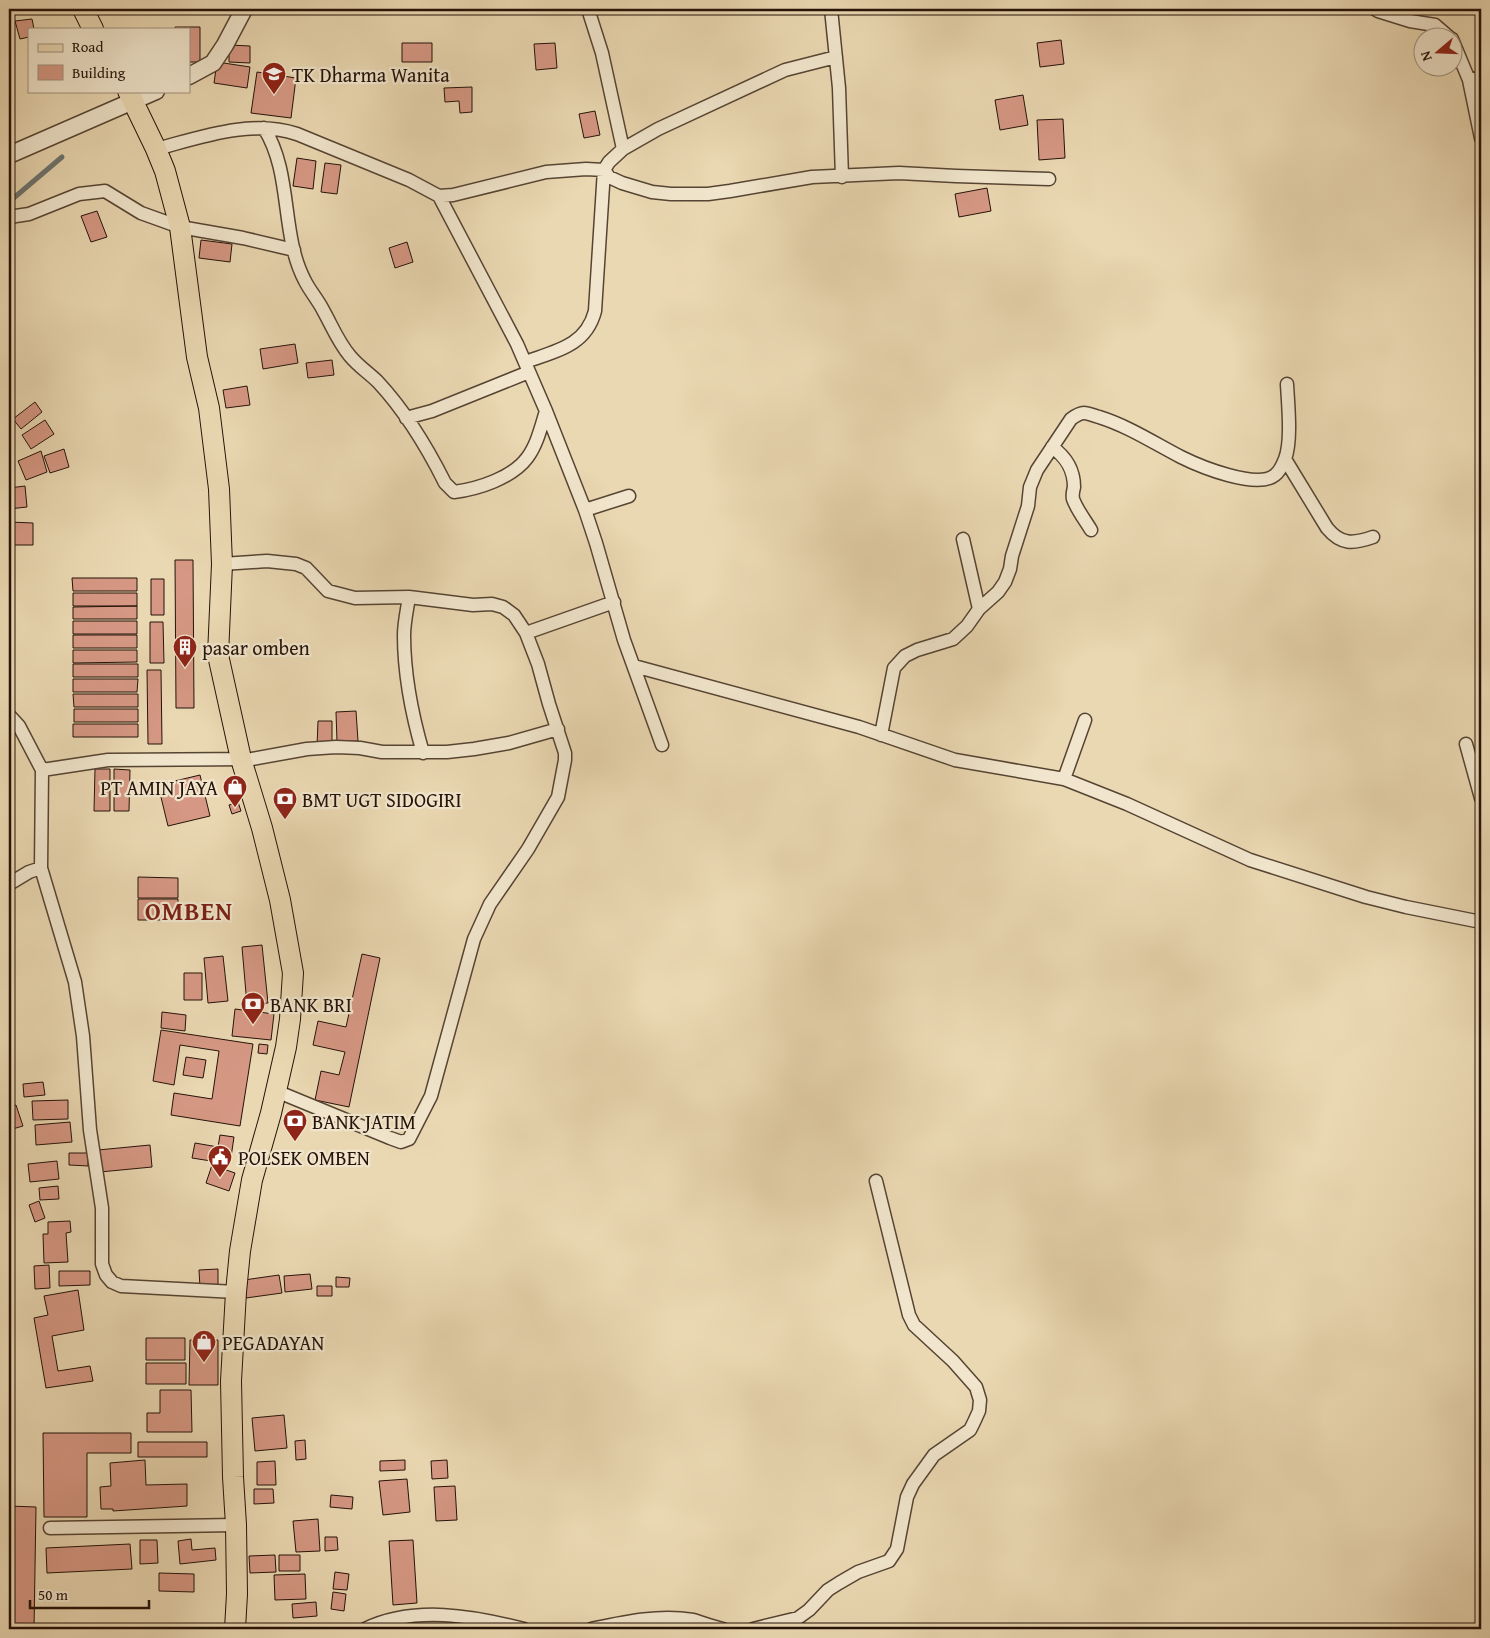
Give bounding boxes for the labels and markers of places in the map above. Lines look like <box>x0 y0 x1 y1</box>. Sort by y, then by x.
place label: TK Dharma Wanita <box>292 60 450 89</box>
school or university icon: TK Dharma Wanita <box>261 61 287 95</box>
place label: pasar omben <box>202 633 310 662</box>
building icon: pasar omben <box>172 634 198 668</box>
place label: PT AMIN JAYA <box>100 773 218 802</box>
shop icon: PT AMIN JAYA <box>222 774 248 808</box>
place label: BMT UGT SIDOGIRI <box>302 785 462 814</box>
bank icon: BMT UGT SIDOGIRI <box>272 786 298 820</box>
place label: BANK BRI <box>270 990 352 1019</box>
bank icon: BANK BRI <box>240 991 266 1025</box>
place label: BANK JATIM <box>312 1107 416 1136</box>
bank icon: BANK JATIM <box>282 1108 308 1142</box>
place label: POLSEK OMBEN <box>238 1143 370 1172</box>
public building icon: POLSEK OMBEN <box>207 1144 233 1178</box>
place label: PEGADAYAN <box>222 1328 324 1357</box>
shop icon: PEGADAYAN <box>191 1329 217 1363</box>

